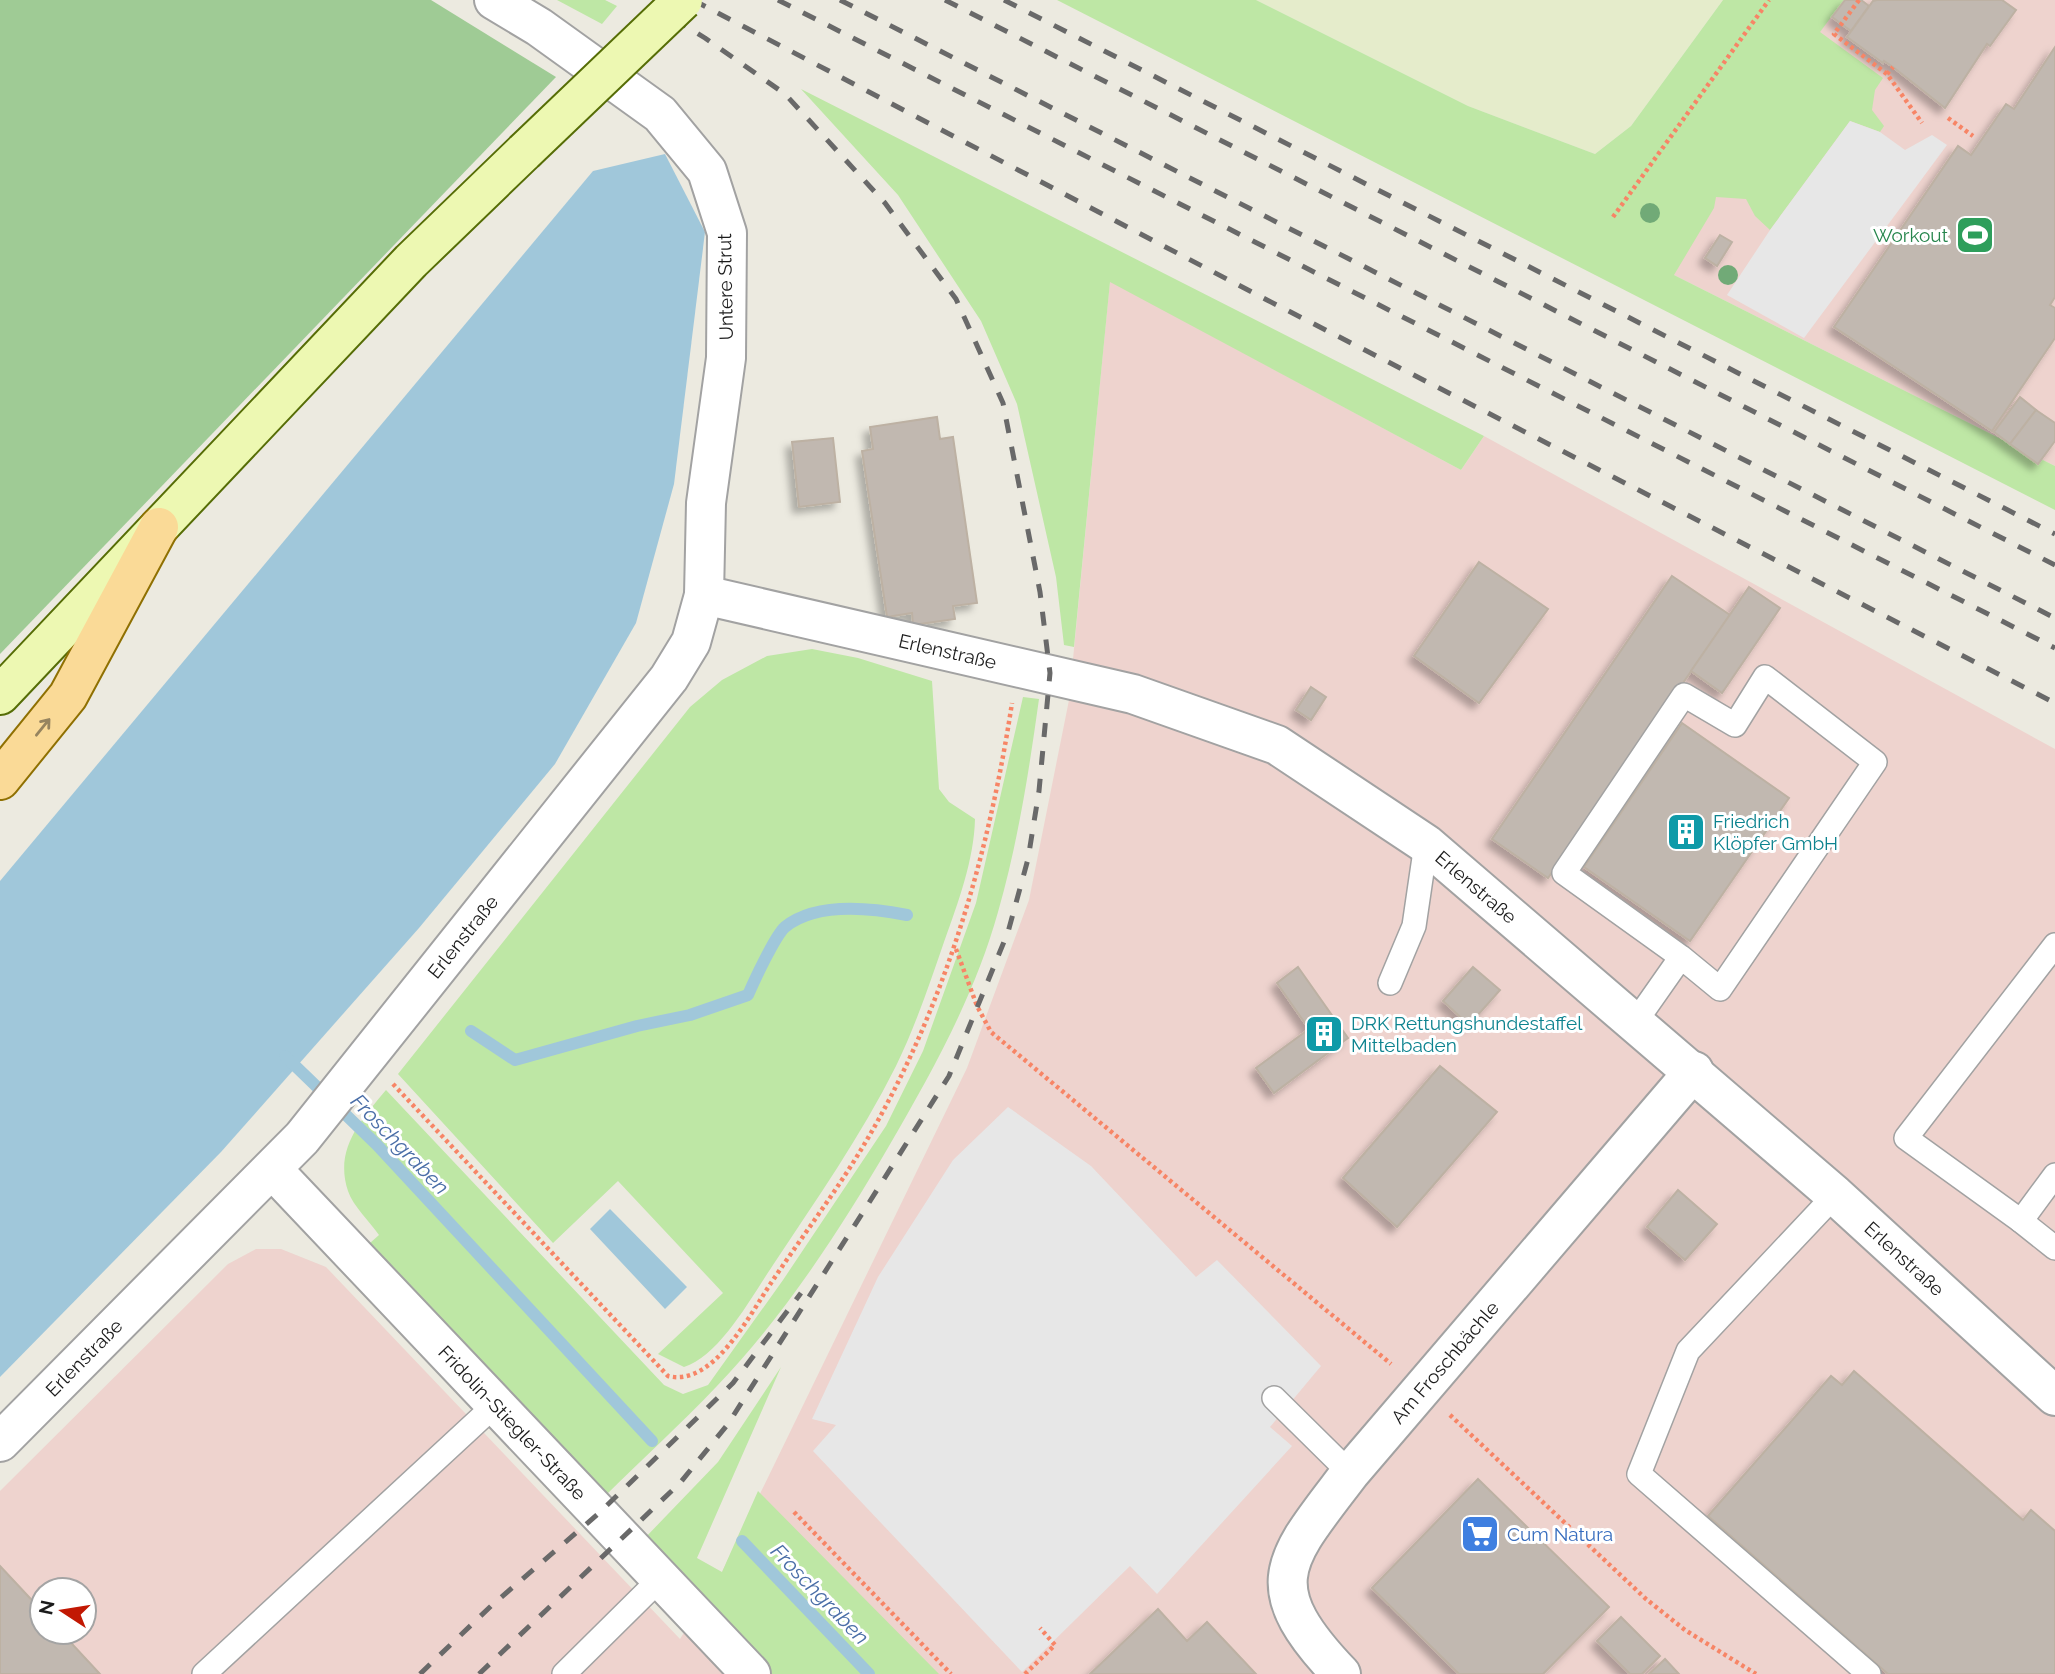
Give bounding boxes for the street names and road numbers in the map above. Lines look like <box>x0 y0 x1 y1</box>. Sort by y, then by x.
street label: Untere Strut <box>713 233 737 341</box>
street label: Erlenstraße <box>897 629 999 673</box>
street label: Erlenstraße <box>1431 846 1521 928</box>
street label: Erlenstraße <box>423 891 502 983</box>
street label: Erlenstraße <box>1860 1217 1949 1300</box>
street label: Am Froschbächle <box>1386 1297 1503 1428</box>
street label: Erlenstraße <box>41 1314 127 1401</box>
street label: Fridolin-Stiegler-Straße <box>434 1341 591 1504</box>

